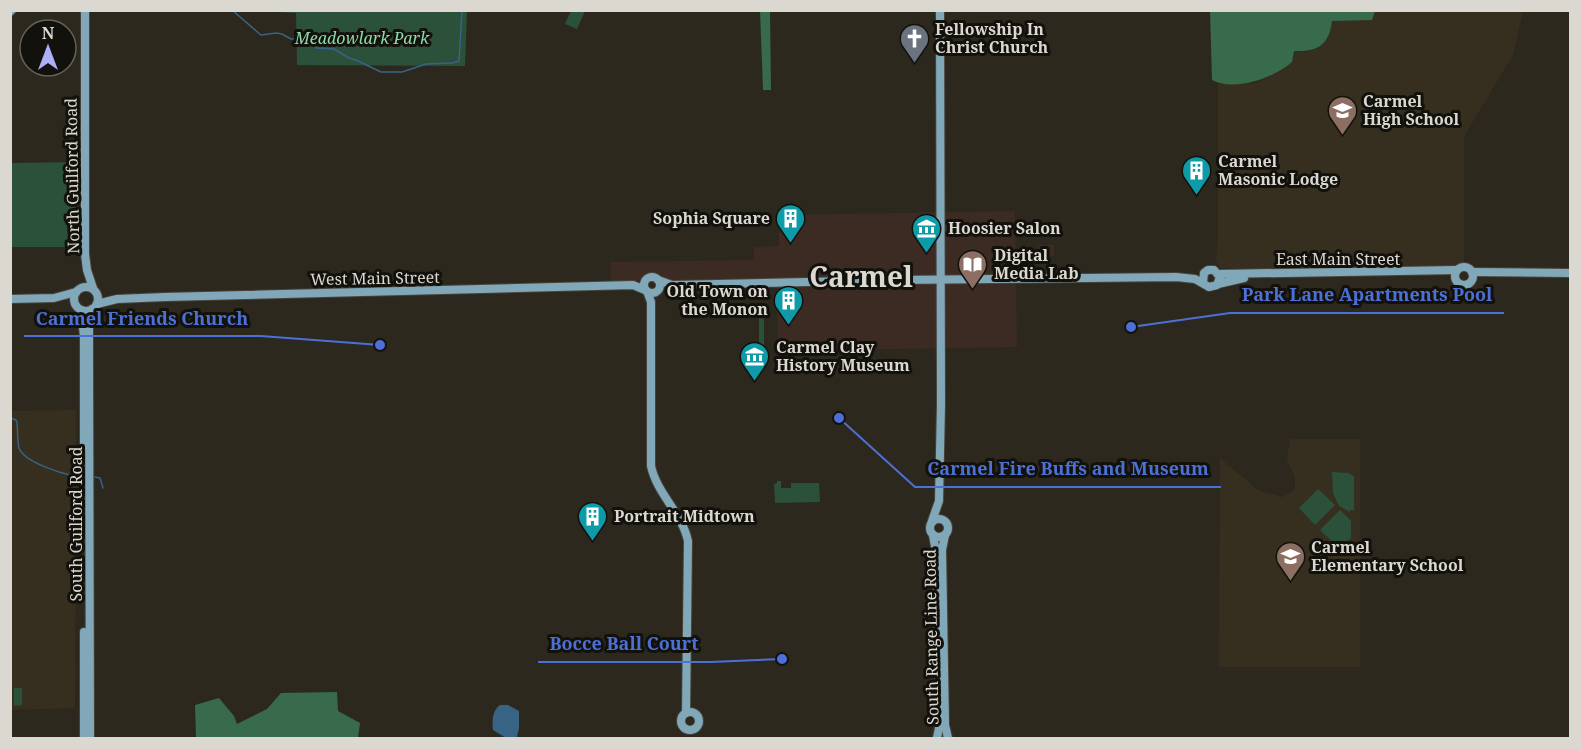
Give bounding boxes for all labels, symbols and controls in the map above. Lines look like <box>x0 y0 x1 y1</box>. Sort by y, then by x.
north arrow <box>18 18 78 78</box>
place label: Fellowship In Christ Church <box>935 18 1049 58</box>
text: N <box>42 22 55 44</box>
church icon: Fellowship In Christ Church <box>898 22 930 64</box>
park label: Meadowlark Park <box>294 27 430 49</box>
place label: Carmel High School <box>1363 90 1460 130</box>
school or university icon: Carmel High School <box>1326 94 1358 136</box>
street label: North Guilford Road <box>60 98 84 254</box>
place label: Carmel Masonic Lodge <box>1218 150 1338 190</box>
building icon: Carmel Masonic Lodge <box>1181 154 1213 196</box>
building icon: Sophia Square <box>775 202 807 244</box>
place label: Sophia Square <box>653 207 770 229</box>
museum icon: Hoosier Salon <box>911 212 943 254</box>
place label: Hoosier Salon <box>948 217 1061 239</box>
place label: Digital Media Lab <box>994 244 1079 284</box>
library icon: Digital Media Lab <box>957 248 989 290</box>
street label: East Main Street <box>1276 248 1400 270</box>
district label: Carmel <box>809 257 913 295</box>
street label: West Main Street <box>310 266 440 290</box>
callout: Park Lane Apartments Pool <box>1230 277 1504 313</box>
place label: Old Town on the Monon <box>667 280 768 320</box>
text: Park Lane Apartments Pool <box>1242 282 1493 306</box>
building icon: Old Town on the Monon <box>773 284 805 326</box>
callout: Carmel Friends Church <box>24 300 261 336</box>
text: Carmel Friends Church <box>36 306 248 330</box>
place label: Carmel Clay History Museum <box>776 336 910 376</box>
museum icon: Carmel Clay History Museum <box>739 340 771 382</box>
street label: South Guilford Road <box>65 446 87 601</box>
callout: Carmel Fire Buffs and Museum <box>915 451 1221 487</box>
text: Carmel Fire Buffs and Museum <box>927 456 1209 480</box>
building icon: Portrait Midtown <box>577 500 609 542</box>
place label: Portrait Midtown <box>614 505 755 527</box>
place label: Carmel Elementary School <box>1311 536 1464 576</box>
school or university icon: Carmel Elementary School <box>1274 540 1306 582</box>
street label: South Range Line Road <box>918 549 944 725</box>
callout: Bocce Ball Court <box>538 626 711 662</box>
text: Bocce Ball Court <box>549 631 699 655</box>

